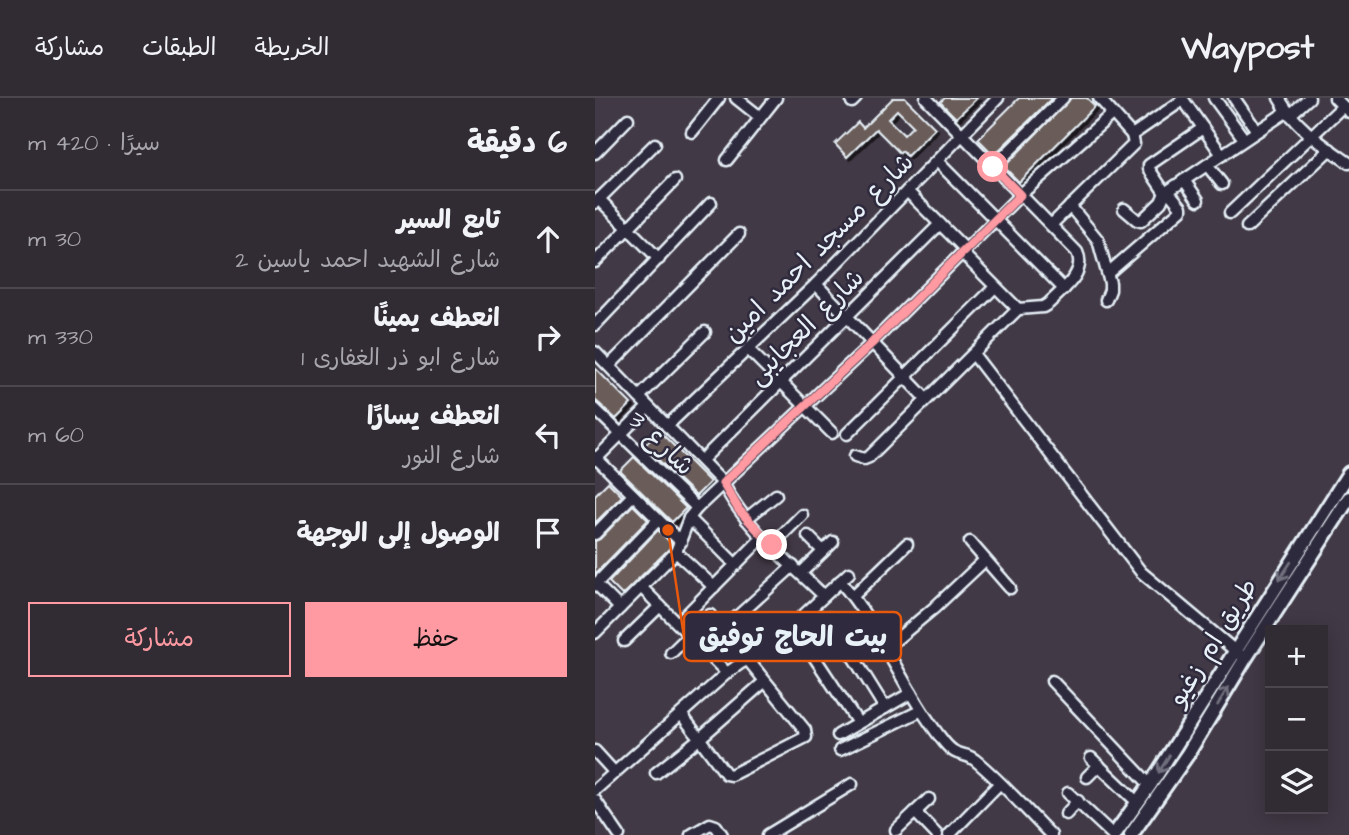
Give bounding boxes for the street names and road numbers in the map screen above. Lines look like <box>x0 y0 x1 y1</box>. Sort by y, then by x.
street label: شارع مسجد احمد امين <box>716 145 922 351</box>
street label: شارع العجايبى <box>740 261 872 393</box>
street label: شارع 3 <box>620 402 702 484</box>
street label: طريق ام زغيو <box>1158 571 1267 715</box>

